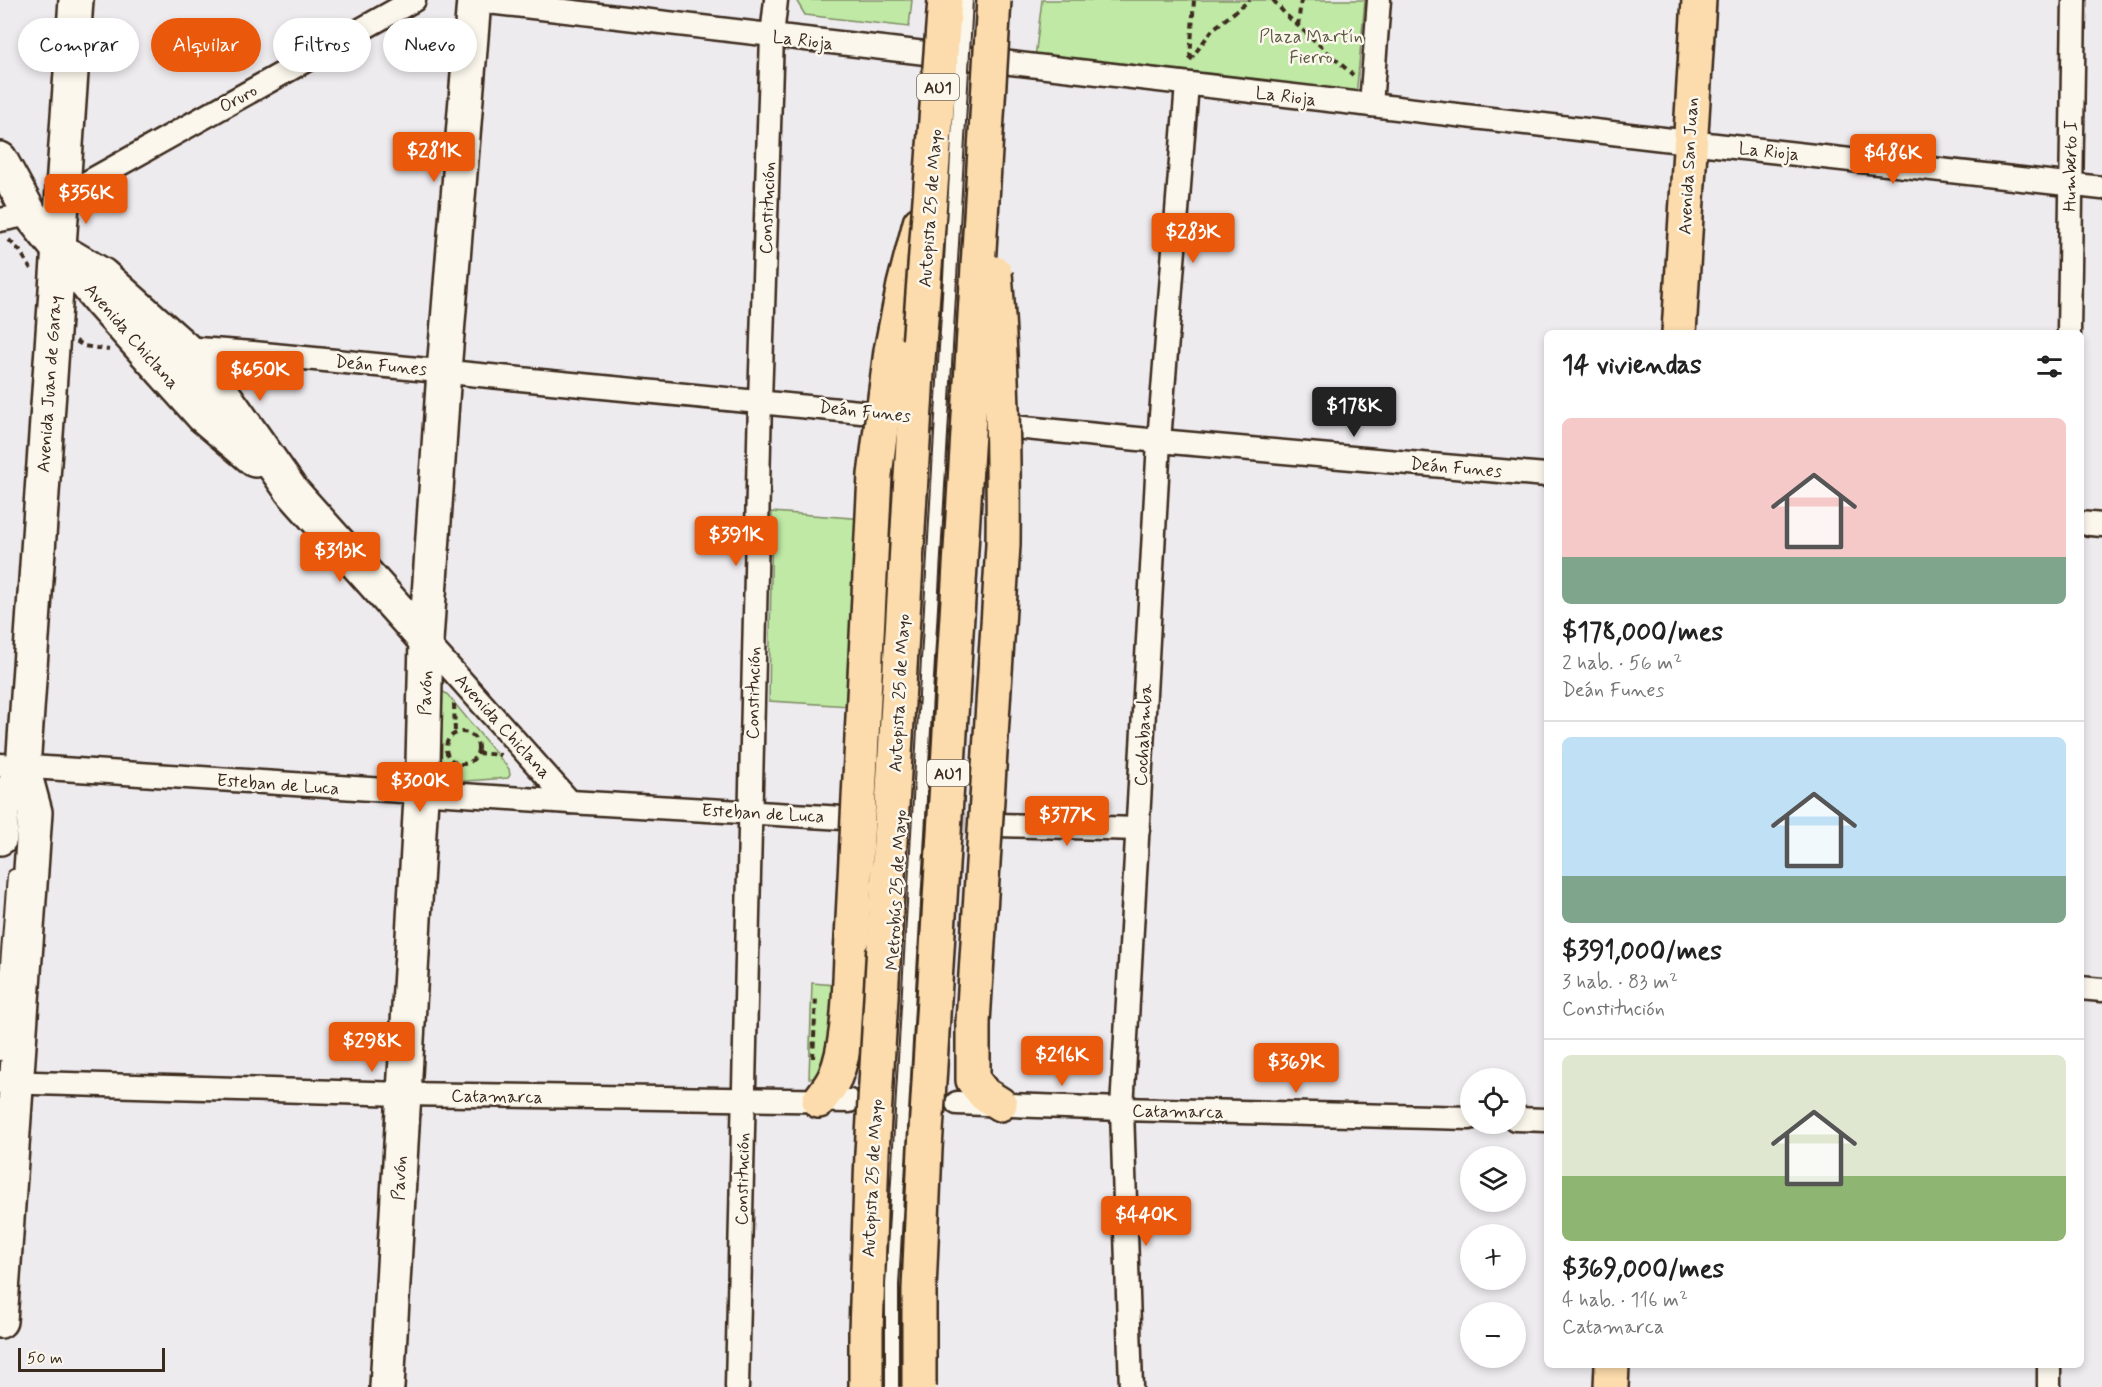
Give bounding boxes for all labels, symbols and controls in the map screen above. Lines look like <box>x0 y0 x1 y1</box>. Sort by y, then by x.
chip: Comprar <box>18 18 139 72</box>
chip: Alquilar <box>151 18 261 72</box>
chip: Filtros <box>273 18 371 72</box>
chip: Nuevo <box>383 18 477 72</box>
street label: La Rioja <box>771 25 835 57</box>
park label: Plaza Martín Fierro <box>1259 25 1363 70</box>
road number: AU1 <box>917 74 959 100</box>
street label: Oruro <box>215 79 262 119</box>
street label: La Rioja <box>1254 81 1318 113</box>
street label: Avenida San Juan <box>1673 97 1705 235</box>
street label: Humberto I <box>2058 120 2084 212</box>
street label: Autopista 25 de Mayo <box>913 128 949 288</box>
pin: $281K <box>392 132 476 183</box>
pin: $486K <box>1851 134 1935 185</box>
street label: La Rioja <box>1737 137 1800 167</box>
text: $281K <box>407 138 461 165</box>
text: $486K <box>1864 140 1922 167</box>
street label: Constitución <box>754 161 782 255</box>
pin: $356K <box>44 174 128 225</box>
text: $356K <box>59 180 114 207</box>
pin: $283K <box>1151 213 1235 264</box>
text: $283K <box>1166 219 1220 246</box>
street label: Avenida Chiclana <box>78 278 184 395</box>
street label: Avenida Juan de Garay <box>32 295 68 473</box>
text: 14 viviendas <box>1562 349 1702 383</box>
street label: Deán Funes <box>334 350 428 382</box>
icon: filters <box>2033 350 2066 383</box>
pin: $650K <box>218 351 302 402</box>
text: $650K <box>231 357 289 384</box>
pin: $178K <box>1312 387 1396 438</box>
text: $178K <box>1326 393 1382 420</box>
street label: Deán Funes <box>818 395 912 429</box>
street label: Deán Funes <box>1409 452 1503 484</box>
icon: home <box>1760 457 1868 565</box>
pin: $391K <box>694 516 778 567</box>
text: $391K <box>709 522 763 549</box>
pin: $313K <box>298 532 382 583</box>
text: $313K <box>314 538 366 565</box>
street label: Autopista 25 de Mayo <box>884 613 916 773</box>
text: $178,000/mes <box>1562 616 1723 650</box>
street label: Constitución <box>741 646 767 740</box>
text: 2 hab. · 56 m² <box>1562 650 1682 677</box>
street label: Avenida Chiclana <box>449 669 556 784</box>
street label: Pavón <box>413 670 439 716</box>
text: Deán Funes <box>1562 677 1664 704</box>
street label: Cochabamba <box>1129 683 1159 787</box>
road number: AU1 <box>927 760 969 786</box>
pin: $300K <box>378 762 462 813</box>
text: $300K <box>391 768 449 795</box>
street label: Esteban de Luca <box>216 769 340 801</box>
icon: home <box>1760 776 1868 884</box>
pin: $377K <box>1025 796 1109 847</box>
street label: Esteban de Luca <box>701 799 825 829</box>
text: $377K <box>1039 802 1095 829</box>
street label: Metrobús 25 de Mayo <box>881 809 913 971</box>
text: $391,000/mes <box>1562 935 1722 969</box>
text: 3 hab. · 83 m² <box>1562 969 1678 996</box>
text: Constitución <box>1562 996 1665 1023</box>
pin: $298K <box>330 1022 414 1073</box>
text: $298K <box>343 1028 401 1055</box>
pin: $216K <box>1020 1036 1104 1087</box>
text: $216K <box>1035 1042 1089 1069</box>
pin: $369K <box>1254 1043 1338 1094</box>
text: $369K <box>1268 1049 1324 1076</box>
map controls <box>1460 1068 1526 1368</box>
button: locate <box>1460 1068 1526 1134</box>
street label: Catamarca <box>451 1084 543 1110</box>
icon: home <box>1760 1094 1868 1202</box>
street label: Autopista 25 de Mayo <box>857 1098 889 1258</box>
street label: Catamarca <box>1132 1099 1224 1125</box>
street label: Constitución <box>730 1132 756 1226</box>
button: layers <box>1460 1146 1526 1212</box>
street label: Pavón <box>387 1155 413 1201</box>
pin: $440K <box>1104 1196 1188 1247</box>
text: $440K <box>1115 1202 1177 1229</box>
button: + <box>1460 1224 1526 1290</box>
text: $369,000/mes <box>1562 1253 1724 1287</box>
text: 4 hab. · 116 m² <box>1562 1287 1688 1314</box>
button: − <box>1460 1302 1526 1368</box>
text: Catamarca <box>1562 1314 1664 1341</box>
scale bar <box>18 1345 165 1372</box>
text: 50 m <box>27 1348 63 1369</box>

